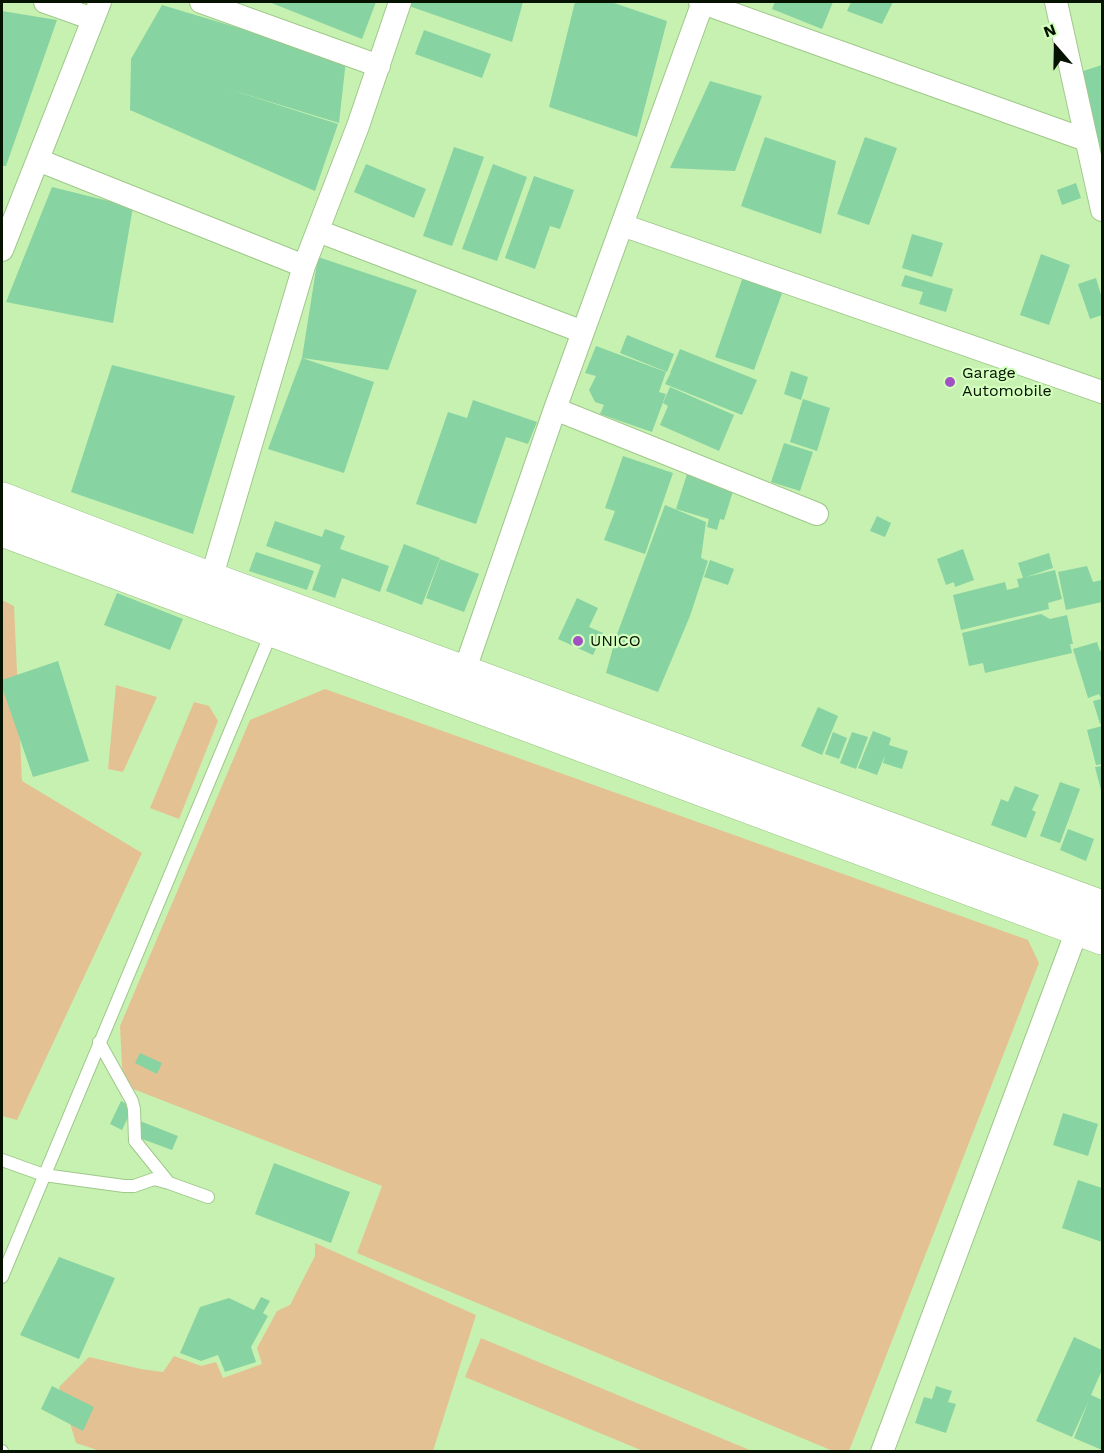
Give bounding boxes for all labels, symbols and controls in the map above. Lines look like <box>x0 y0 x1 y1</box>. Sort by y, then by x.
north arrow <box>1026 18 1086 78</box>
text: N <box>1041 20 1058 42</box>
place label: Garage Automobile <box>962 363 1052 401</box>
marker: Garage Automobile <box>943 375 957 389</box>
place label: UNICO <box>590 631 641 651</box>
marker: UNICO <box>571 634 585 648</box>

